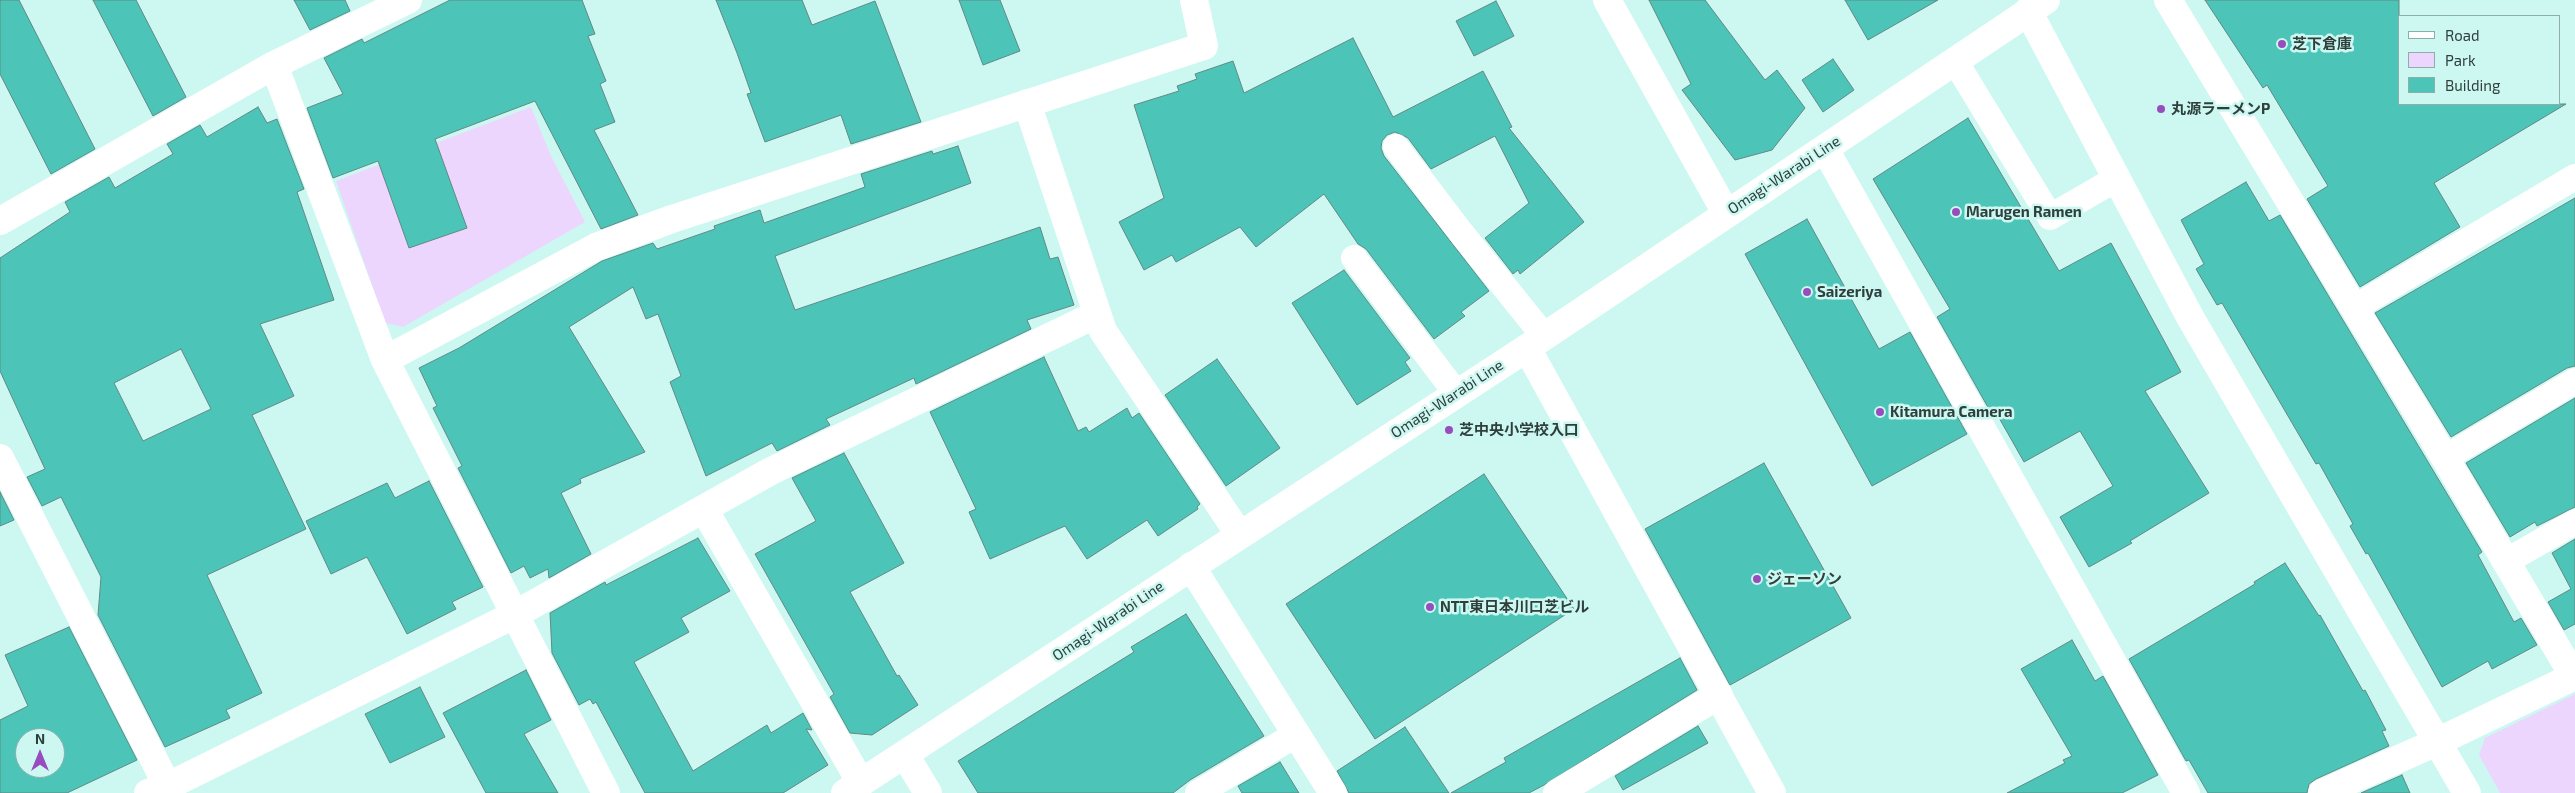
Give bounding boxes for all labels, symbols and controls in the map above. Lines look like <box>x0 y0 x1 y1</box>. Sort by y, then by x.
legend <box>2398 15 2560 105</box>
text: Road <box>2445 26 2480 44</box>
place label: 芝下倉庫 <box>2292 35 2352 53</box>
marker: 芝下倉庫 <box>2276 38 2288 50</box>
text: Park <box>2445 51 2476 69</box>
text: Building <box>2445 76 2500 94</box>
place label: 丸源ラーメンP <box>2171 100 2270 118</box>
marker: 丸源ラーメンP <box>2155 103 2167 115</box>
street label: Omagi-Warabi Line <box>1724 132 1844 218</box>
place label: Marugen Ramen <box>1966 203 2082 221</box>
marker: Marugen Ramen <box>1950 206 1962 218</box>
place label: Saizeriya <box>1817 283 1882 301</box>
marker: Saizeriya <box>1801 286 1813 298</box>
street label: Omagi-Warabi Line <box>1387 356 1507 442</box>
place label: Kitamura Camera <box>1890 403 2013 421</box>
marker: Kitamura Camera <box>1874 406 1886 418</box>
place label: 芝中央小学校入口 <box>1459 421 1579 439</box>
marker: 芝中央小学校入口 <box>1443 424 1455 436</box>
place label: ジェーソン <box>1767 570 1842 588</box>
marker: ジェーソン <box>1751 573 1763 585</box>
street label: Omagi-Warabi Line <box>1049 577 1167 665</box>
place label: NTT東日本川口芝ビル <box>1440 598 1589 616</box>
marker: NTT東日本川口芝ビル <box>1424 601 1436 613</box>
north arrow <box>15 728 65 778</box>
text: N <box>35 730 45 747</box>

